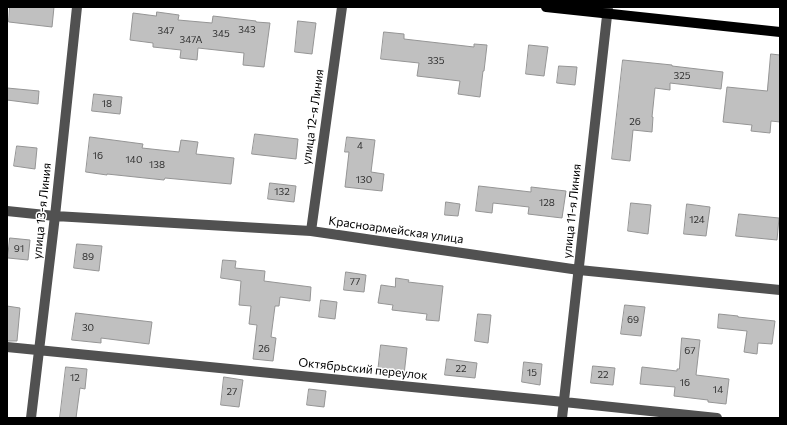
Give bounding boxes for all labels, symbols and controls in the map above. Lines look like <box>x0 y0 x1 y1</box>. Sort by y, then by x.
house number: 343 <box>238 24 256 36</box>
house number: 347 <box>158 25 174 37</box>
house number: 345 <box>212 28 230 40</box>
house number: 347А <box>180 34 202 46</box>
house number: 335 <box>427 55 445 67</box>
street label: улица 12-я Линия <box>299 68 327 166</box>
house number: 325 <box>674 70 690 82</box>
house number: 18 <box>102 98 112 110</box>
house number: 26 <box>629 116 641 128</box>
house number: 4 <box>357 140 363 152</box>
house number: 16 <box>93 150 103 162</box>
house number: 140 <box>126 154 142 166</box>
house number: 138 <box>149 159 165 171</box>
street label: улица 13-я Линия <box>30 162 54 260</box>
street label: улица 11-я Линия <box>560 163 584 259</box>
house number: 130 <box>356 174 372 186</box>
house number: 132 <box>274 186 290 198</box>
house number: 128 <box>539 197 555 209</box>
street label: Красноармейская улица <box>328 213 464 247</box>
house number: 124 <box>689 214 705 226</box>
house number: 91 <box>14 243 24 255</box>
house number: 89 <box>82 251 94 263</box>
house number: 77 <box>350 276 360 288</box>
house number: 69 <box>627 314 639 326</box>
house number: 30 <box>82 322 94 334</box>
house number: 26 <box>258 343 270 355</box>
house number: 67 <box>684 345 696 357</box>
street label: Октябрьский переулок <box>298 355 428 383</box>
house number: 22 <box>455 363 467 375</box>
house number: 15 <box>527 367 537 379</box>
house number: 22 <box>597 369 609 381</box>
house number: 12 <box>70 372 80 384</box>
house number: 16 <box>680 377 690 389</box>
house number: 14 <box>713 384 723 396</box>
house number: 27 <box>227 386 237 398</box>

